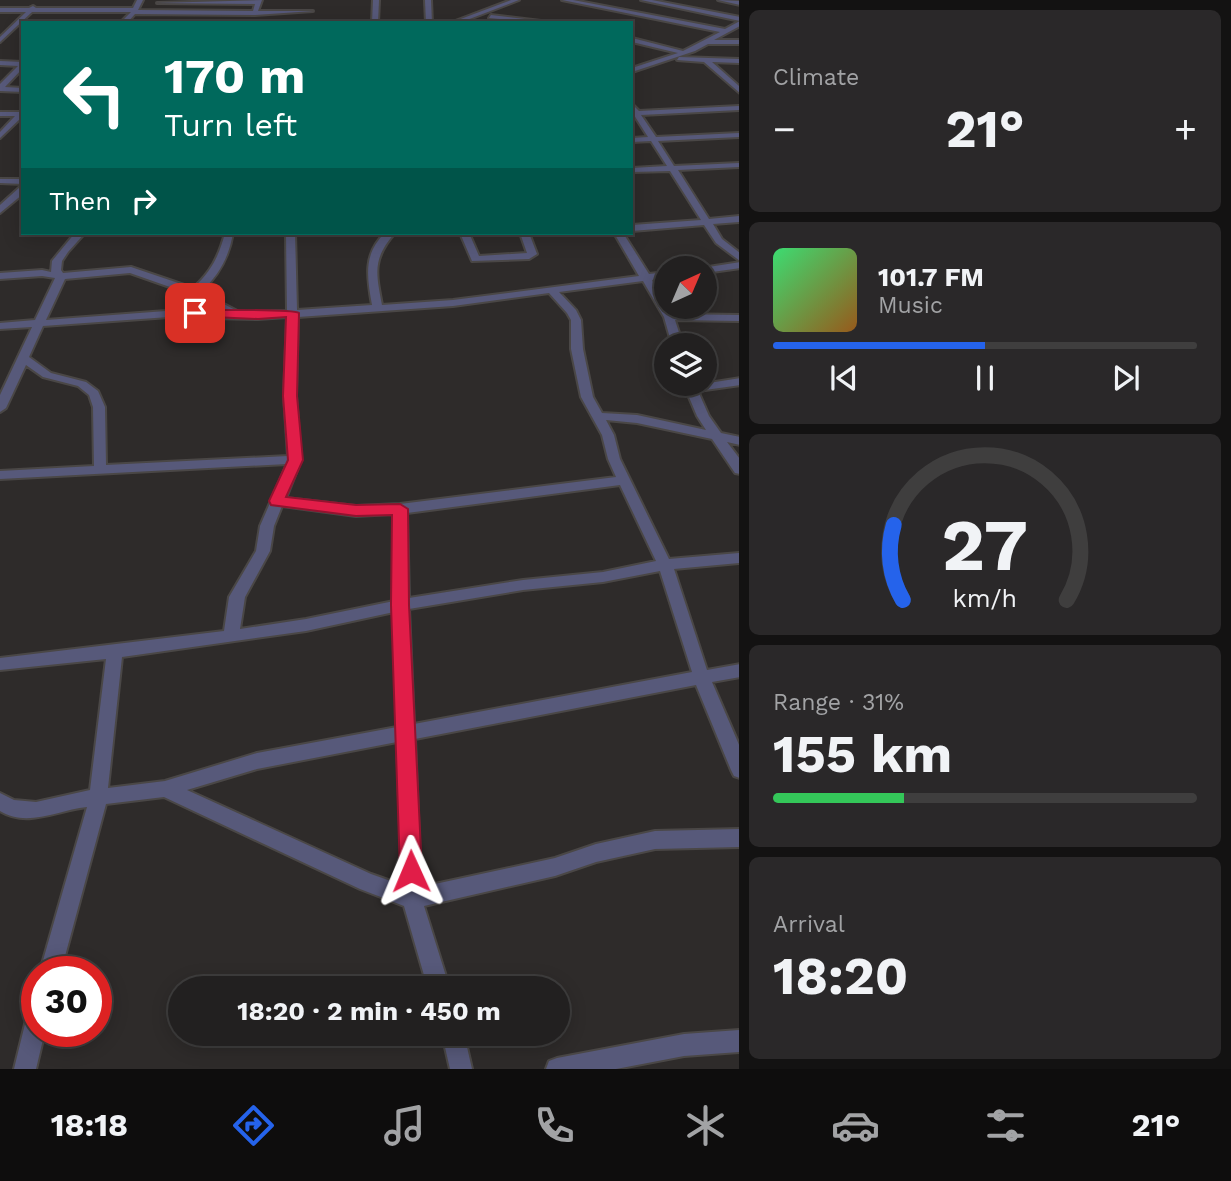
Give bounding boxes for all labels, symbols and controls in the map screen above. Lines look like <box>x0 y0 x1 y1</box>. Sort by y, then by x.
text: 170 m <box>164 47 305 105</box>
icon: left <box>49 49 140 140</box>
text: Climate <box>773 64 859 91</box>
text: 21° <box>945 99 1025 160</box>
text: Turn left <box>164 106 297 144</box>
text: − <box>773 107 796 151</box>
text: + <box>1174 107 1197 151</box>
icon: right <box>125 182 163 220</box>
text: Then <box>49 186 111 216</box>
north arrow <box>654 256 718 318</box>
map controls <box>654 256 717 396</box>
text: 101.7 FM <box>878 262 984 292</box>
pin <box>165 283 225 343</box>
text: Music <box>878 292 943 319</box>
icon: arrive <box>176 294 214 332</box>
button: layers <box>654 333 717 396</box>
icon: previous <box>825 359 863 397</box>
icon: pause <box>966 359 1004 397</box>
icon: next <box>1107 359 1145 397</box>
text: 27 <box>942 503 1028 589</box>
text: km/h <box>953 584 1017 613</box>
text: Range · 31% <box>773 689 904 716</box>
text: 155 km <box>773 724 952 785</box>
position arrow <box>374 834 448 908</box>
text: Arrival <box>773 911 845 938</box>
text: 18:20 <box>773 946 908 1007</box>
speed limit sign: 30 <box>21 956 112 1047</box>
text: 18:20 · 2 min · 450 m <box>237 996 501 1026</box>
icon: directions <box>229 1101 278 1150</box>
icon: music <box>380 1101 429 1150</box>
icon: phone <box>530 1101 579 1150</box>
icon: climate <box>681 1101 730 1150</box>
icon: car <box>831 1101 880 1150</box>
icon: filters <box>981 1101 1030 1150</box>
text: 18:18 <box>51 1106 128 1144</box>
text: 21° <box>1132 1106 1180 1144</box>

